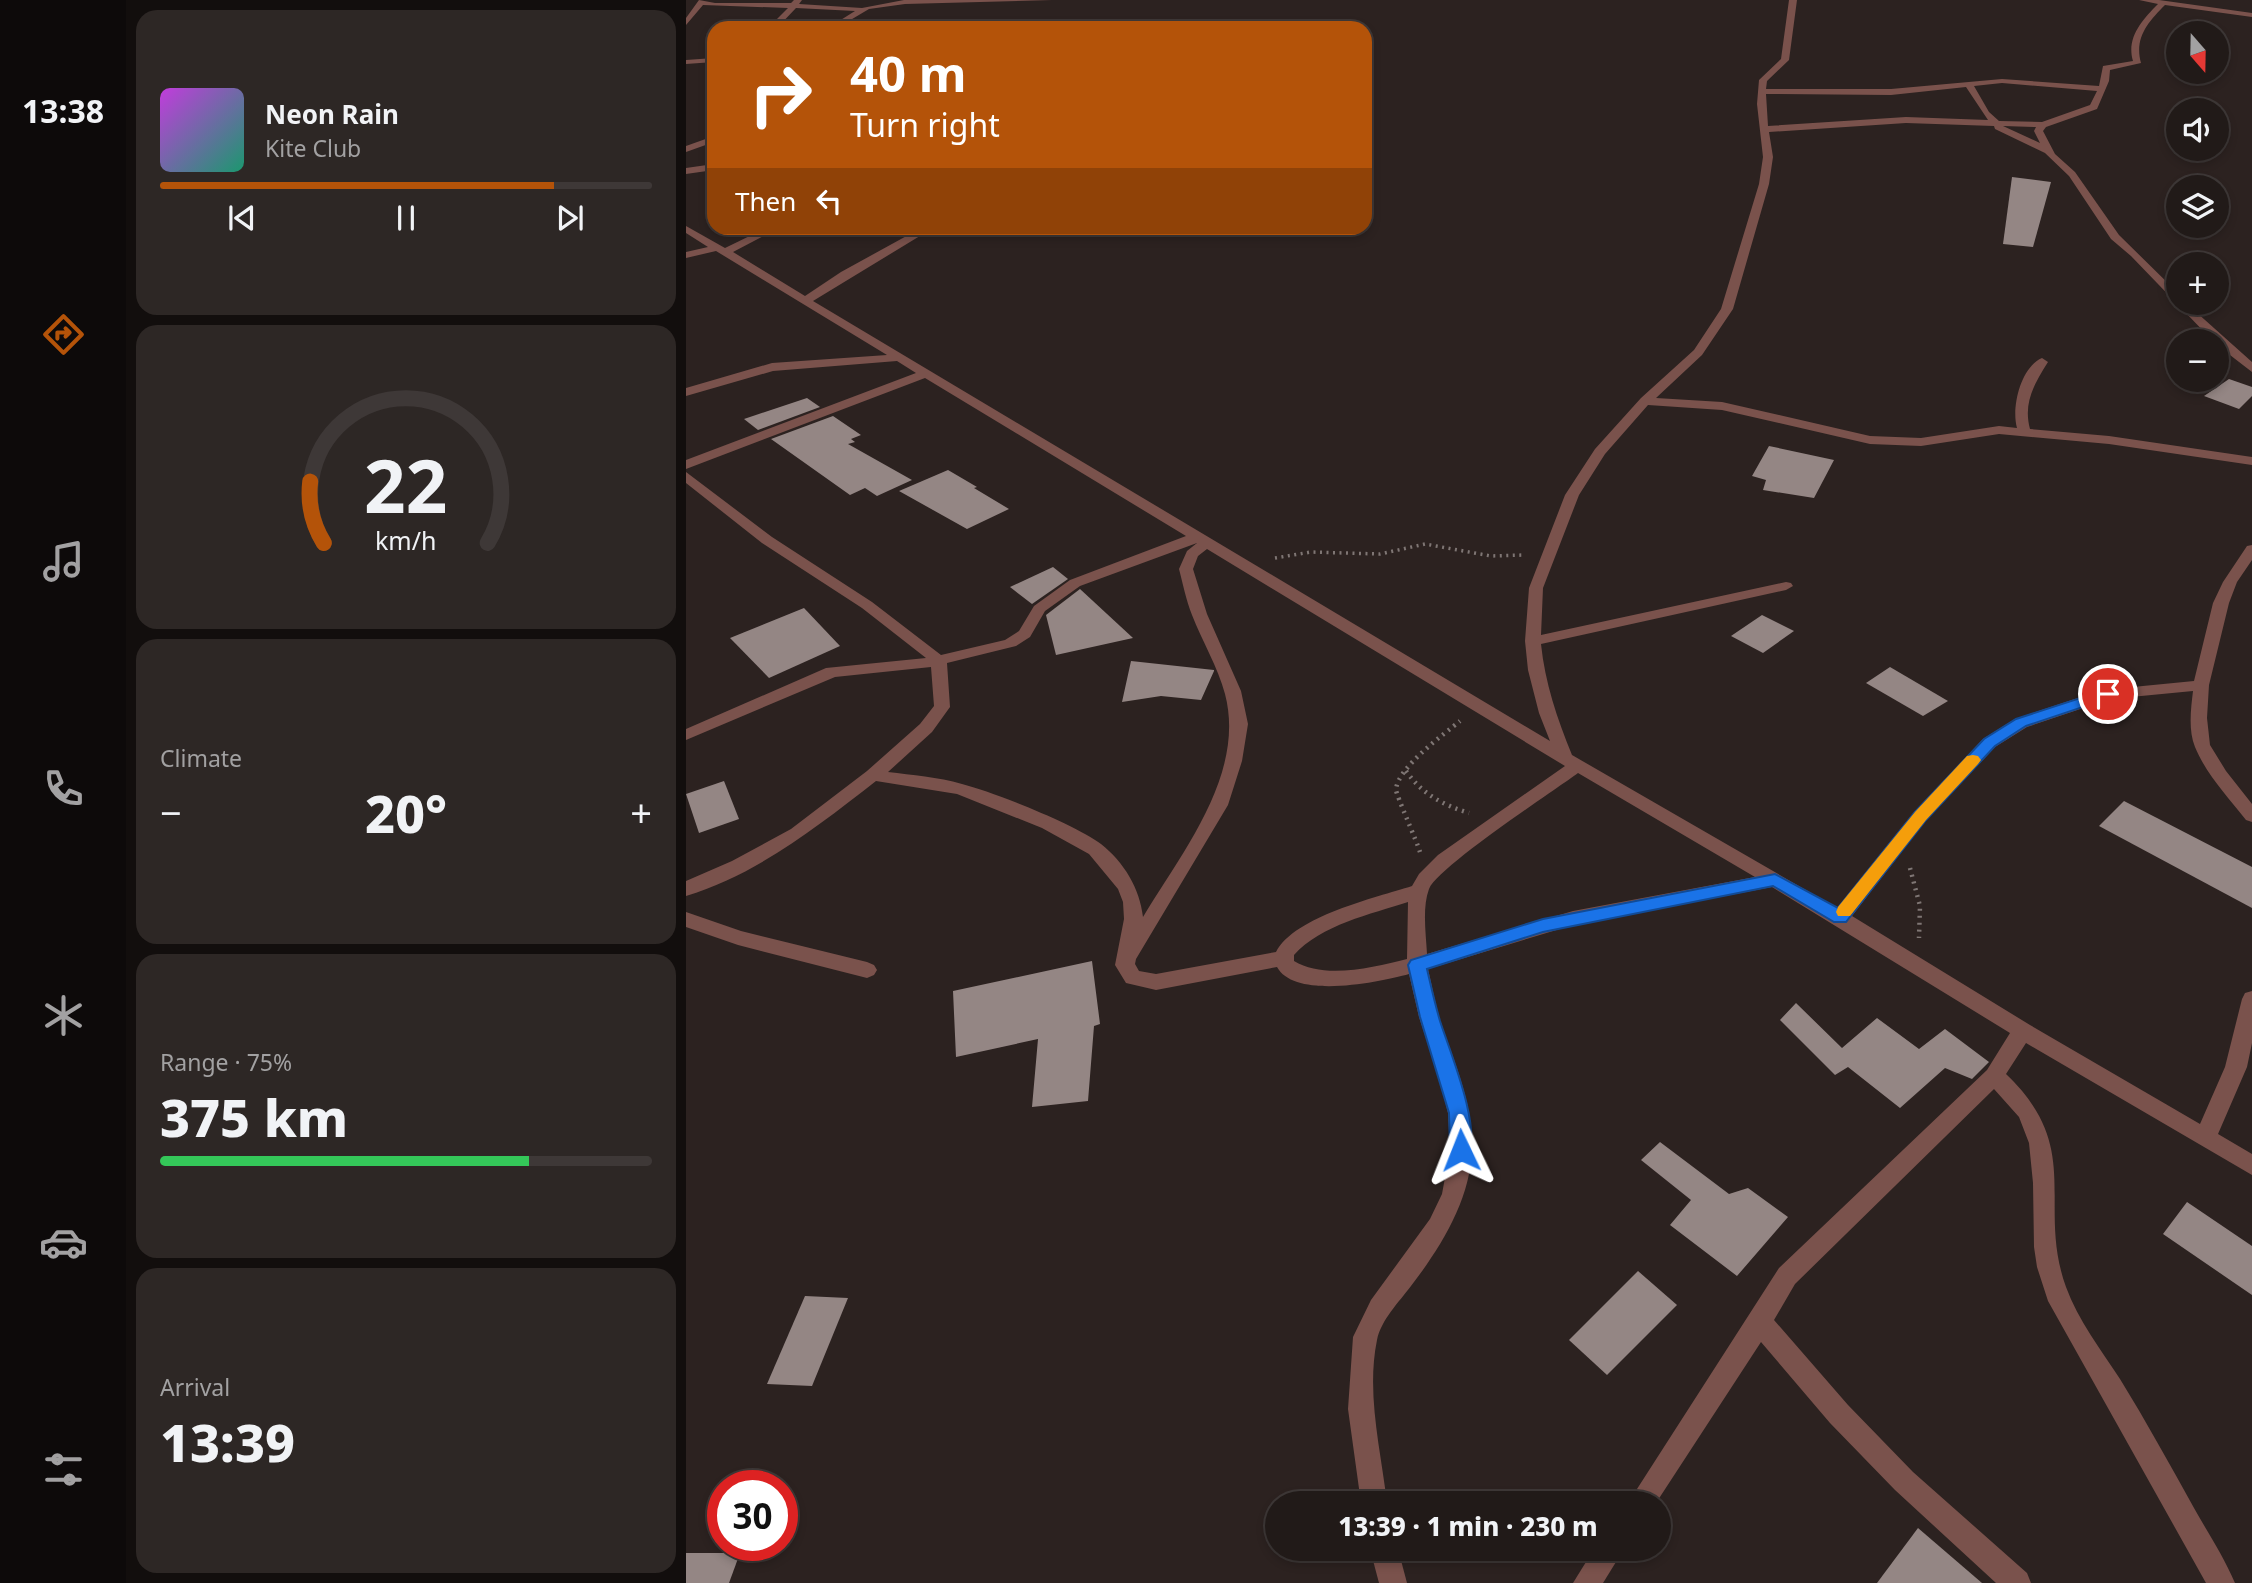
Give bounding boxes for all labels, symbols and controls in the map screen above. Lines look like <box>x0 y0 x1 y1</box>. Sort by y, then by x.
north arrow <box>2166 21 2230 84</box>
map controls <box>2166 21 2229 392</box>
text: 40 m <box>850 40 967 106</box>
icon: right <box>735 49 826 140</box>
text: 13:38 <box>22 89 104 132</box>
text: Neon Rain <box>265 96 399 132</box>
button: sound <box>2166 98 2229 161</box>
text: Turn right <box>850 103 1000 146</box>
text: Kite Club <box>265 132 361 164</box>
button: layers <box>2166 175 2229 238</box>
icon: left <box>810 182 848 220</box>
text: Then <box>735 183 796 219</box>
icon: previous <box>223 199 261 237</box>
icon: pause <box>387 199 425 237</box>
icon: next <box>551 199 589 237</box>
button: + <box>2166 252 2229 315</box>
icon: directions <box>39 310 88 359</box>
button: − <box>2166 329 2229 392</box>
text: 22 <box>364 435 448 534</box>
text: km/h <box>375 523 437 557</box>
icon: music <box>39 537 88 586</box>
pin <box>2078 664 2138 724</box>
icon: arrive <box>2089 675 2127 713</box>
text: Climate <box>160 742 242 774</box>
icon: phone <box>39 764 88 813</box>
text: 20° <box>365 777 447 848</box>
text: − <box>160 786 182 838</box>
text: + <box>630 786 652 838</box>
icon: climate <box>39 991 88 1040</box>
text: Range · 75% <box>160 1046 292 1078</box>
text: 375 km <box>160 1081 348 1152</box>
position arrow <box>1424 1113 1498 1187</box>
icon: car <box>39 1218 88 1267</box>
text: Arrival <box>160 1371 230 1403</box>
text: 13:39 <box>160 1406 295 1477</box>
icon: filters <box>39 1445 88 1494</box>
speed limit sign: 30 <box>707 1470 798 1561</box>
text: 13:39 · 1 min · 230 m <box>1338 1508 1598 1544</box>

